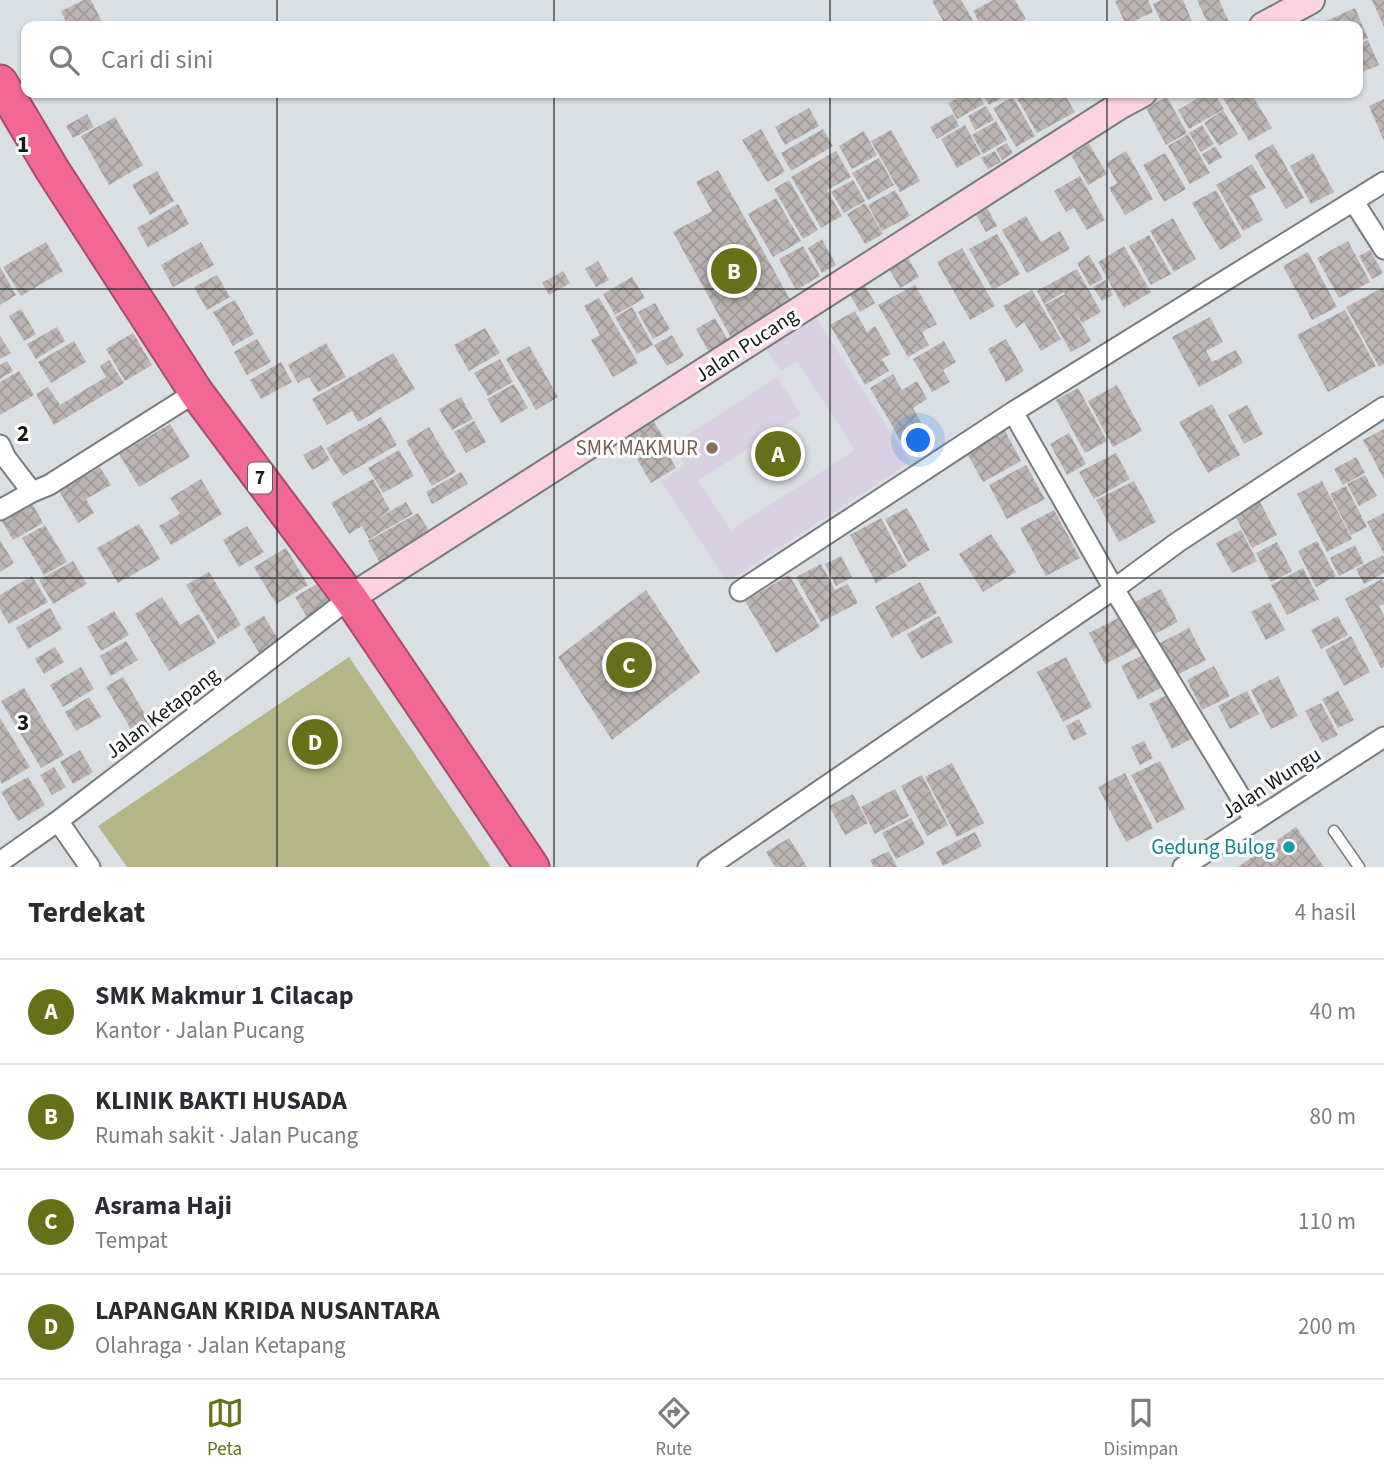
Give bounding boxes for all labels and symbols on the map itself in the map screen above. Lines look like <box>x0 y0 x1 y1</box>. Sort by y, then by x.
text: 1 <box>17 128 29 161</box>
pin: B <box>711 245 757 297</box>
street label: Jalan Pucang <box>689 300 804 390</box>
text: 2 <box>17 417 29 450</box>
your location <box>901 423 935 457</box>
pin: A <box>755 428 801 480</box>
place label: SMK MAKMUR <box>576 433 698 463</box>
marker: SMK MAKMUR <box>704 440 720 456</box>
road number: 7 <box>248 463 272 494</box>
pin: C <box>606 639 652 691</box>
street label: Jalan Ketapang <box>99 660 226 766</box>
text: 3 <box>17 706 29 739</box>
pin: D <box>292 716 338 768</box>
street label: Jalan Wungu <box>1215 739 1327 827</box>
place label: Gedung Bulog <box>1151 832 1275 862</box>
marker: Gedung Bulog <box>1281 839 1297 855</box>

